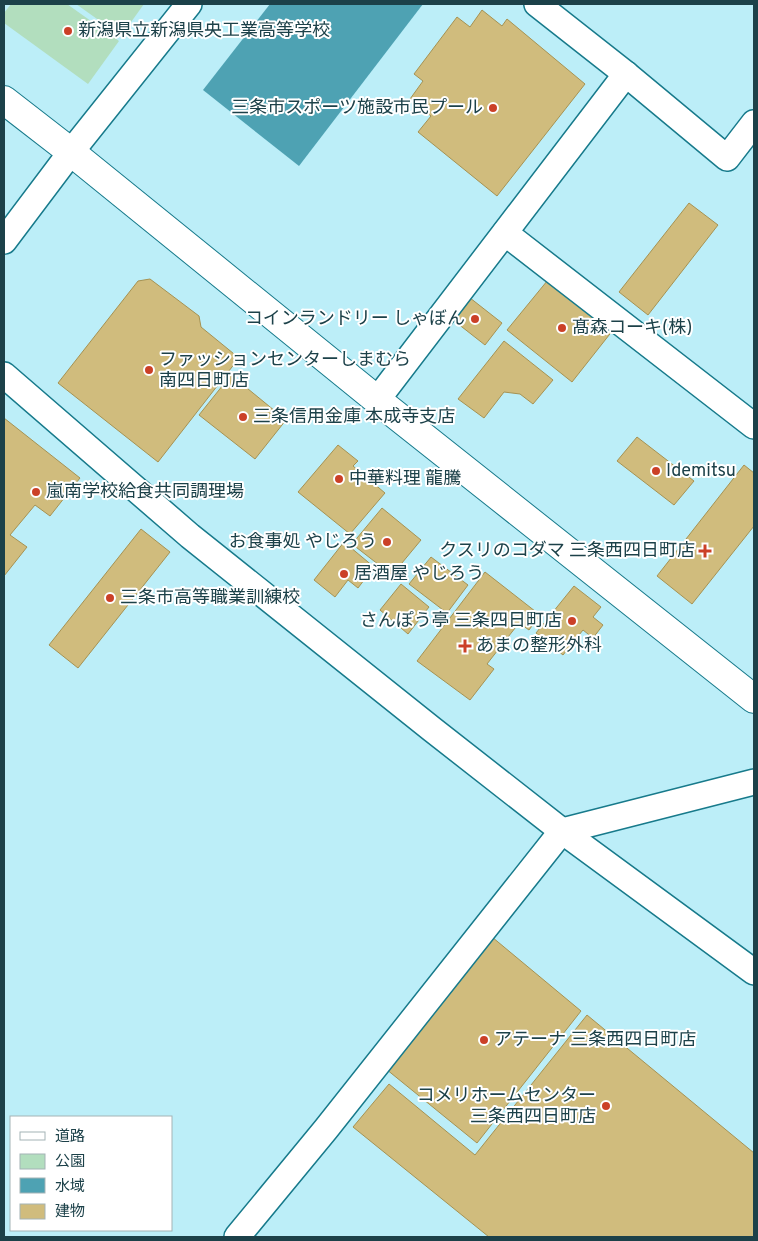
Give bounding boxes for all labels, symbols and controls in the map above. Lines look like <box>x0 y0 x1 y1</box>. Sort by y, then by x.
place label: 新潟県立新潟県央工業高等学校 <box>78 20 330 43</box>
marker: 新潟県立新潟県央工業高等学校 <box>62 25 74 37</box>
place label: 三条市スポーツ施設市民プール <box>231 97 483 120</box>
marker: 三条市スポーツ施設市民プール <box>487 102 499 114</box>
place label: コインランドリー しゃぼん <box>245 308 465 331</box>
marker: コインランドリー しゃぼん <box>469 313 481 325</box>
place label: 髙森コーキ(株) <box>572 317 692 340</box>
marker: 髙森コーキ(株) <box>556 322 568 334</box>
place label: ファッションセンターしまむら 南四日町店 <box>159 349 411 393</box>
marker: ファッションセンターしまむら 南四日町店 <box>143 364 155 376</box>
place label: 三条信用金庫 本成寺支店 <box>253 406 455 429</box>
marker: 三条信用金庫 本成寺支店 <box>237 411 249 423</box>
place label: Idemitsu <box>666 460 736 483</box>
marker: Idemitsu <box>650 465 662 477</box>
place label: 中華料理 龍騰 <box>349 468 461 491</box>
marker: 中華料理 龍騰 <box>333 473 345 485</box>
place label: 嵐南学校給食共同調理場 <box>46 481 244 504</box>
marker: 嵐南学校給食共同調理場 <box>30 486 42 498</box>
place label: お食事処 やじろう <box>229 531 377 554</box>
marker: お食事処 やじろう <box>381 536 393 548</box>
place label: クスリのコダマ 三条西四日町店 <box>439 540 695 563</box>
marker: クスリのコダマ 三条西四日町店 <box>699 545 711 557</box>
place label: 居酒屋 やじろう <box>354 563 484 586</box>
marker: 居酒屋 やじろう <box>338 568 350 580</box>
place label: 三条市高等職業訓練校 <box>120 587 300 610</box>
marker: 三条市高等職業訓練校 <box>104 592 116 604</box>
place label: さんぽう亭 三条四日町店 <box>360 610 562 633</box>
marker: さんぽう亭 三条四日町店 <box>566 615 578 627</box>
place label: あまの整形外科 <box>476 635 602 658</box>
marker: あまの整形外科 <box>458 639 472 653</box>
place label: アテーナ 三条西四日町店 <box>494 1029 696 1052</box>
marker: アテーナ 三条西四日町店 <box>478 1034 490 1046</box>
place label: コメリホームセンター 三条西四日町店 <box>417 1085 596 1129</box>
marker: コメリホームセンター 三条西四日町店 <box>600 1100 612 1112</box>
legend <box>10 1116 172 1231</box>
text: 道路 <box>55 1128 85 1147</box>
text: 公園 <box>55 1153 85 1172</box>
text: 水域 <box>55 1178 85 1197</box>
text: 建物 <box>55 1203 85 1222</box>

